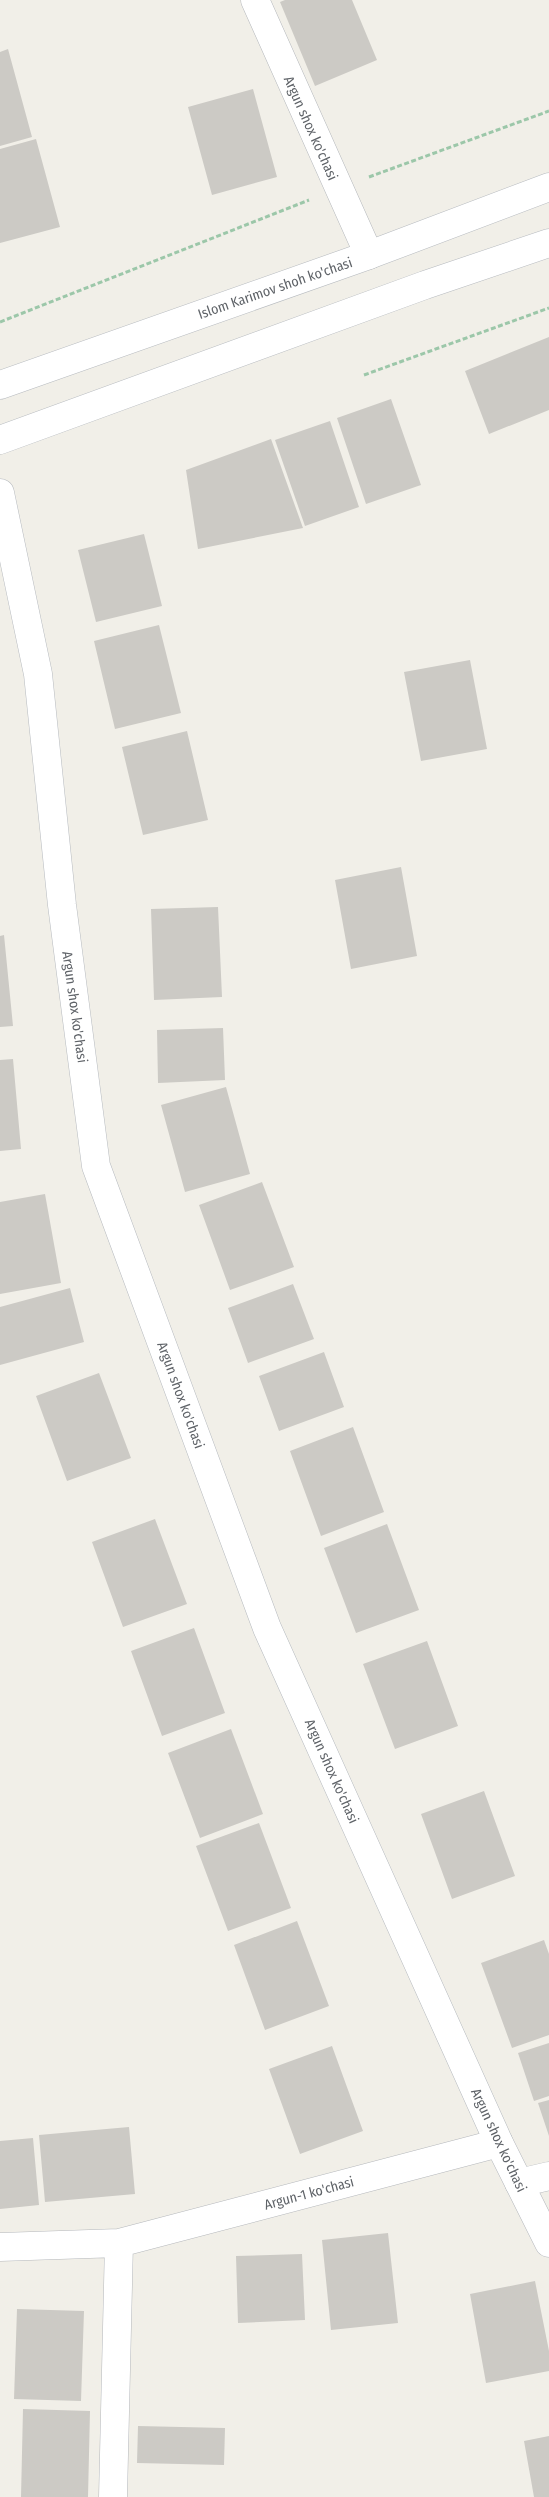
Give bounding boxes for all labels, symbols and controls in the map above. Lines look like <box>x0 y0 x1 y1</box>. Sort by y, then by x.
street label: Argun shox ko'chasi <box>280 73 341 183</box>
street label: Islom Karimov shoh ko'chasi <box>196 254 355 323</box>
street label: Argun shox ko'chasi <box>58 950 91 1064</box>
street label: Argun shox ko'chasi <box>153 1339 208 1451</box>
street label: Argun shox ko'chasi <box>301 1716 362 1826</box>
street label: Argun shox ko'chasi <box>467 2086 530 2195</box>
street label: Argun-1 ko'chasi <box>262 2173 356 2214</box>

